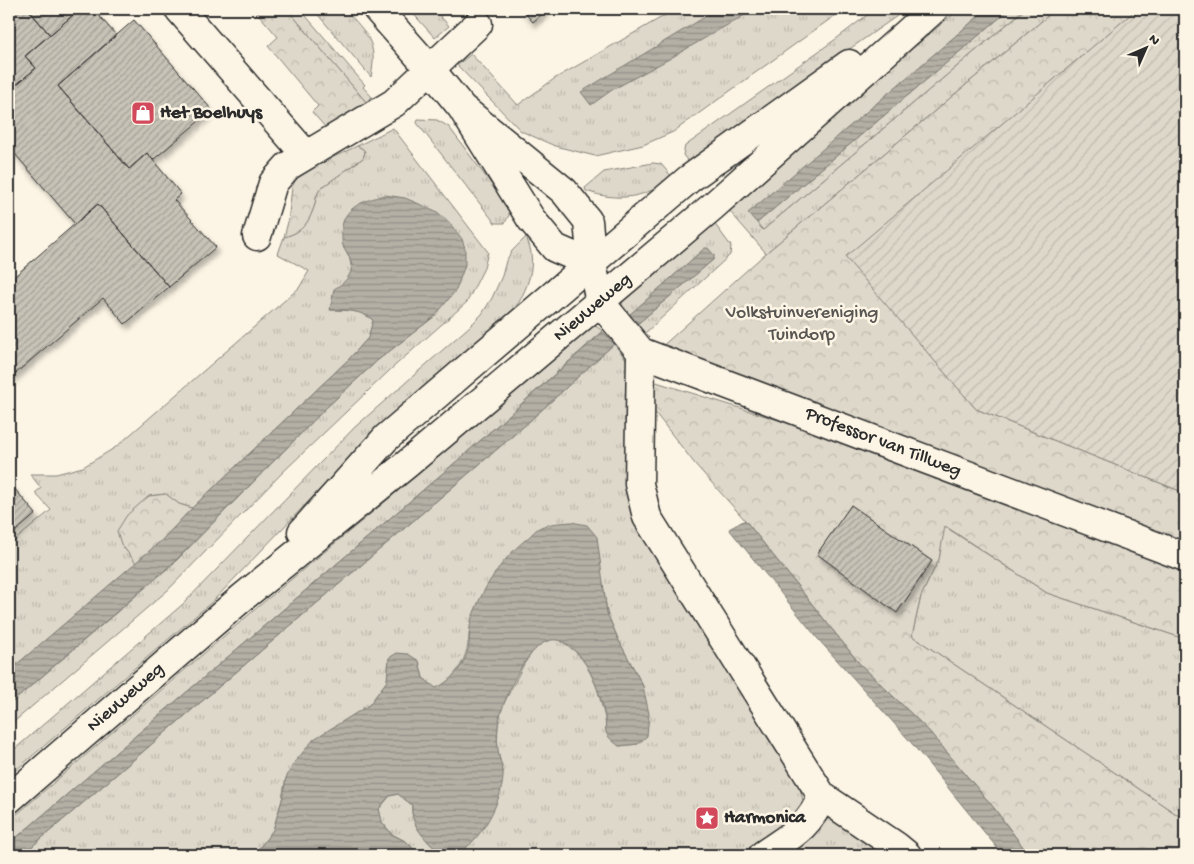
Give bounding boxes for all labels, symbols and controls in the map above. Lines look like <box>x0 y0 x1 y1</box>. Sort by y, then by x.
north arrow <box>1122 22 1172 72</box>
text: N <box>1144 31 1163 50</box>
shop icon: Het Boelhuys <box>130 100 156 126</box>
place label: Het Boelhuys <box>160 102 263 125</box>
street label: Nieuweweg <box>549 269 637 347</box>
park label: Volkstuinvereniging Tuindorp <box>725 302 878 347</box>
street label: Professor van Tillweg <box>801 402 964 483</box>
street label: Nieuweweg <box>83 658 170 738</box>
place icon: Harmonica <box>694 805 720 831</box>
place label: Harmonica <box>724 807 807 830</box>

